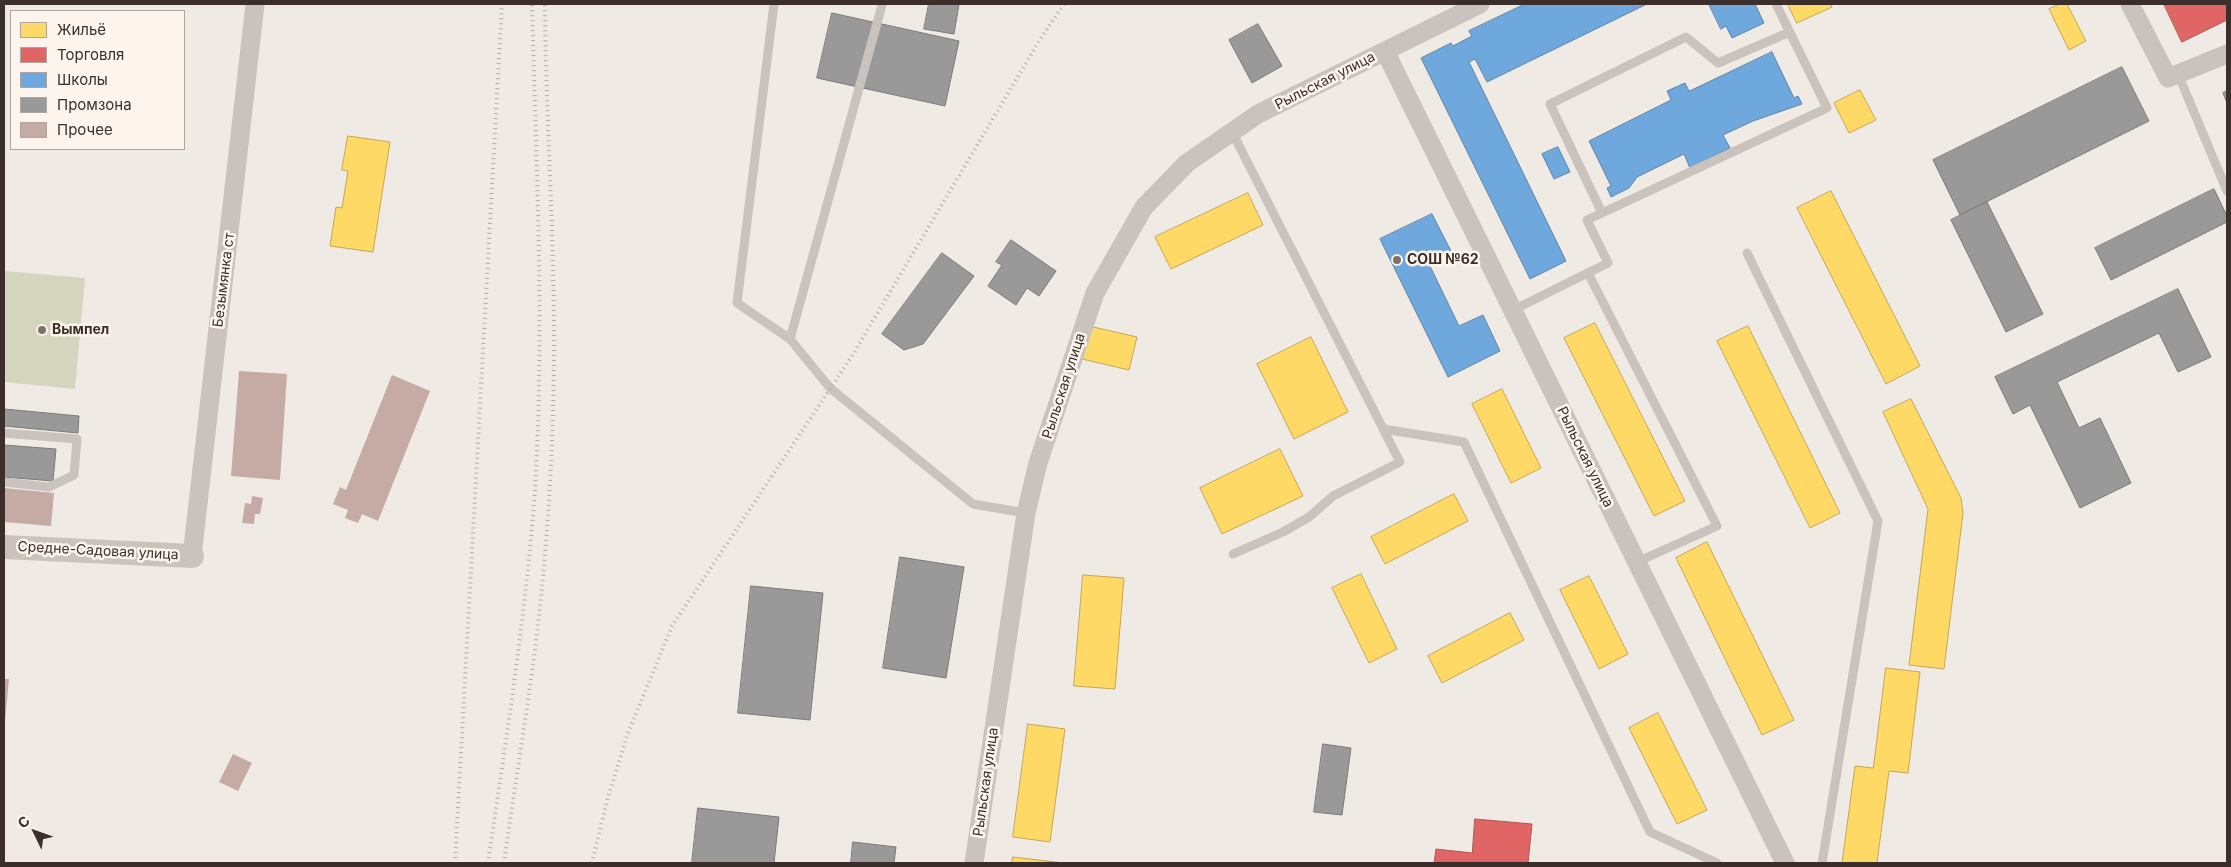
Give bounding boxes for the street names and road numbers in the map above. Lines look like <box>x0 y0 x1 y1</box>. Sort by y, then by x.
street label: Рыльская улица <box>1272 49 1378 113</box>
street label: Безымянка ст <box>210 232 238 328</box>
street label: Рыльская улица <box>1039 331 1089 441</box>
street label: Рыльская улица <box>1553 404 1617 510</box>
street label: Средне-Садовая улица <box>17 538 179 564</box>
street label: Рыльская улица <box>970 726 1002 838</box>

